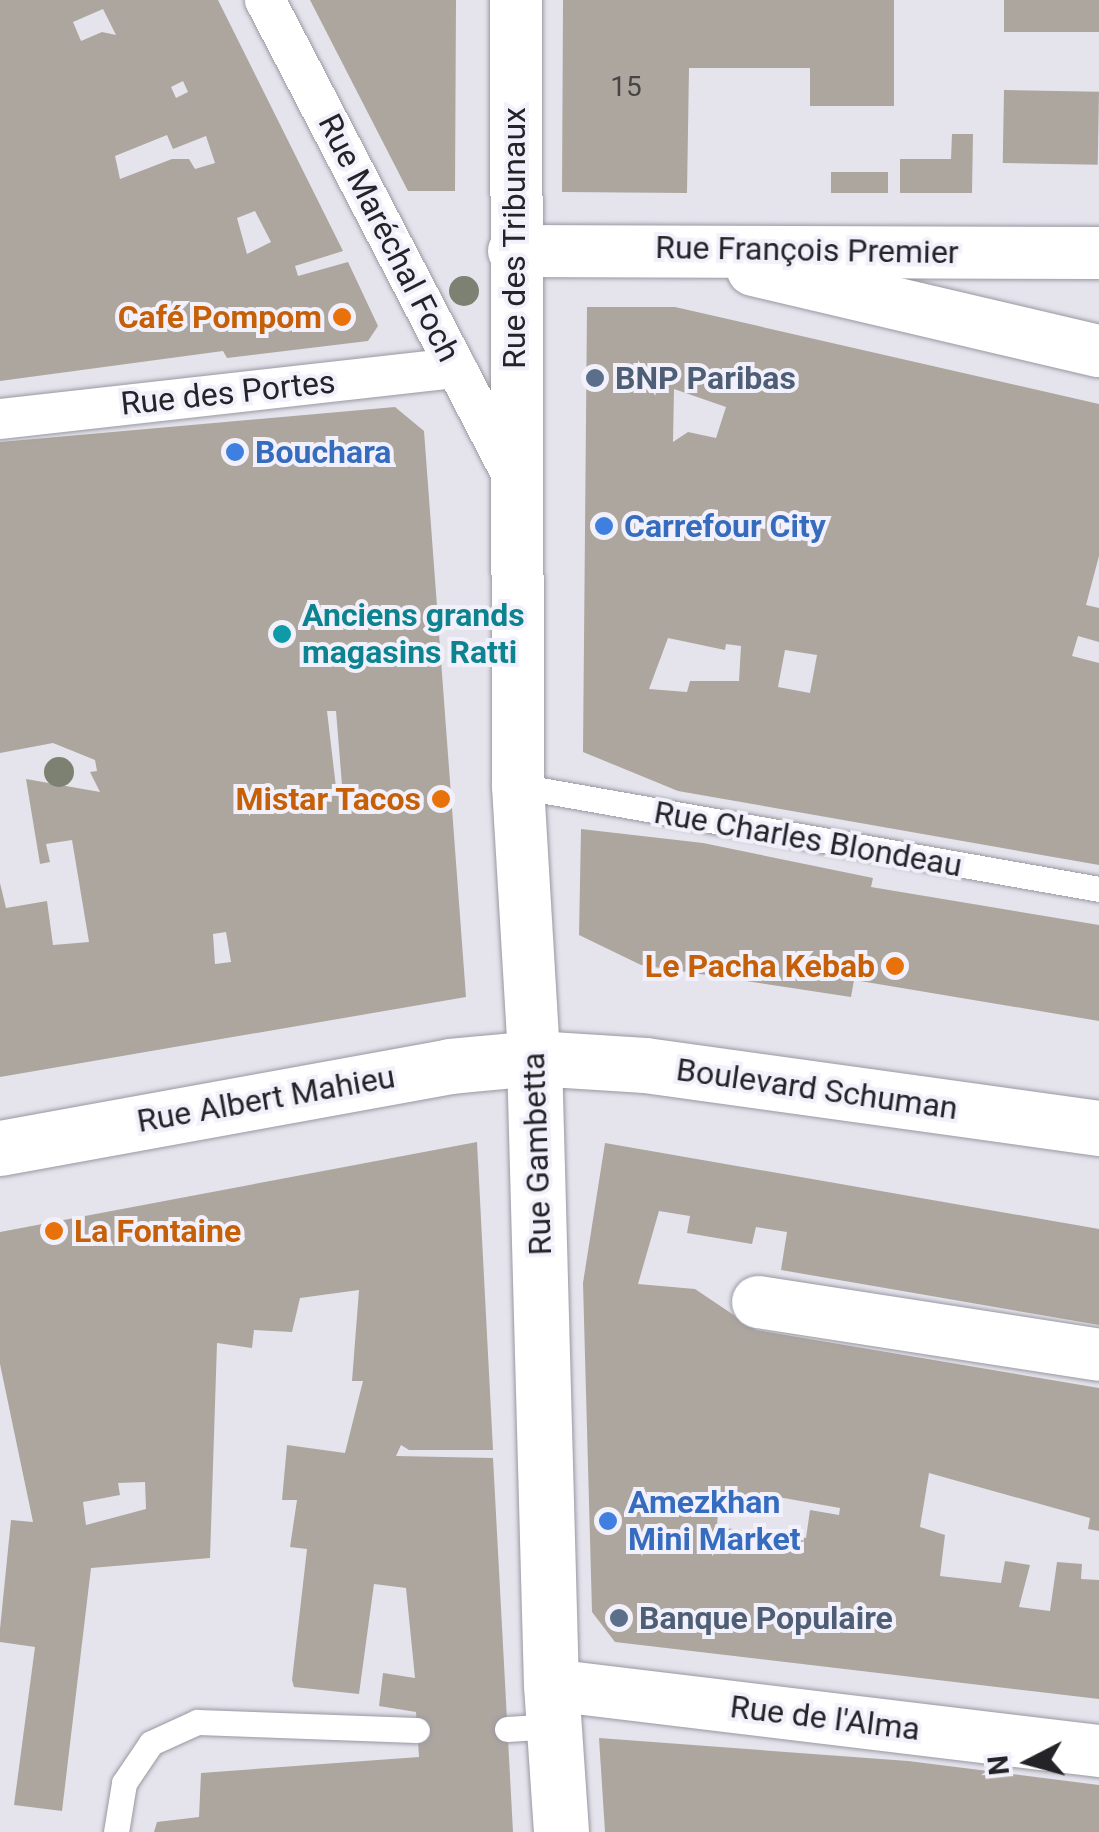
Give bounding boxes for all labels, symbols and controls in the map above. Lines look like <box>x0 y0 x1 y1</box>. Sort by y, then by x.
house number: 15 <box>610 70 642 104</box>
street label: Rue des Tribunaux <box>495 107 533 369</box>
street label: Rue Maréchal Foch <box>310 108 468 368</box>
street label: Rue François Premier <box>655 228 959 272</box>
place label: Café Pompom <box>118 298 322 336</box>
marker: Café Pompom <box>331 306 353 328</box>
place label: BNP Paribas <box>615 359 796 397</box>
street label: Rue des Portes <box>119 363 337 423</box>
marker: BNP Paribas <box>584 367 606 389</box>
place label: Bouchara <box>255 433 391 471</box>
marker: Bouchara <box>224 441 246 463</box>
place label: Carrefour City <box>624 507 826 545</box>
marker: Carrefour City <box>593 515 615 537</box>
place label: Anciens grands magasins Ratti <box>302 597 525 672</box>
marker: Anciens grands magasins Ratti <box>271 623 293 645</box>
place label: Mistar Tacos <box>235 780 421 818</box>
marker: Mistar Tacos <box>430 788 452 810</box>
street label: Rue Charles Blondeau <box>651 793 965 885</box>
place label: Le Pacha Kebab <box>645 947 875 985</box>
marker: Le Pacha Kebab <box>884 955 906 977</box>
street label: Boulevard Schuman <box>674 1050 960 1128</box>
street label: Rue Gambetta <box>514 1052 560 1256</box>
street label: Rue Albert Mahieu <box>134 1057 398 1141</box>
place label: La Fontaine <box>74 1212 241 1250</box>
marker: La Fontaine <box>43 1220 65 1242</box>
place label: Amezkhan Mini Market <box>628 1484 801 1559</box>
marker: Amezkhan Mini Market <box>597 1510 619 1532</box>
place label: Banque Populaire <box>639 1599 893 1637</box>
marker: Banque Populaire <box>608 1607 630 1629</box>
street label: Rue de l'Alma <box>728 1687 922 1749</box>
north arrow <box>979 1712 1079 1812</box>
text: N <box>981 1754 1016 1777</box>

